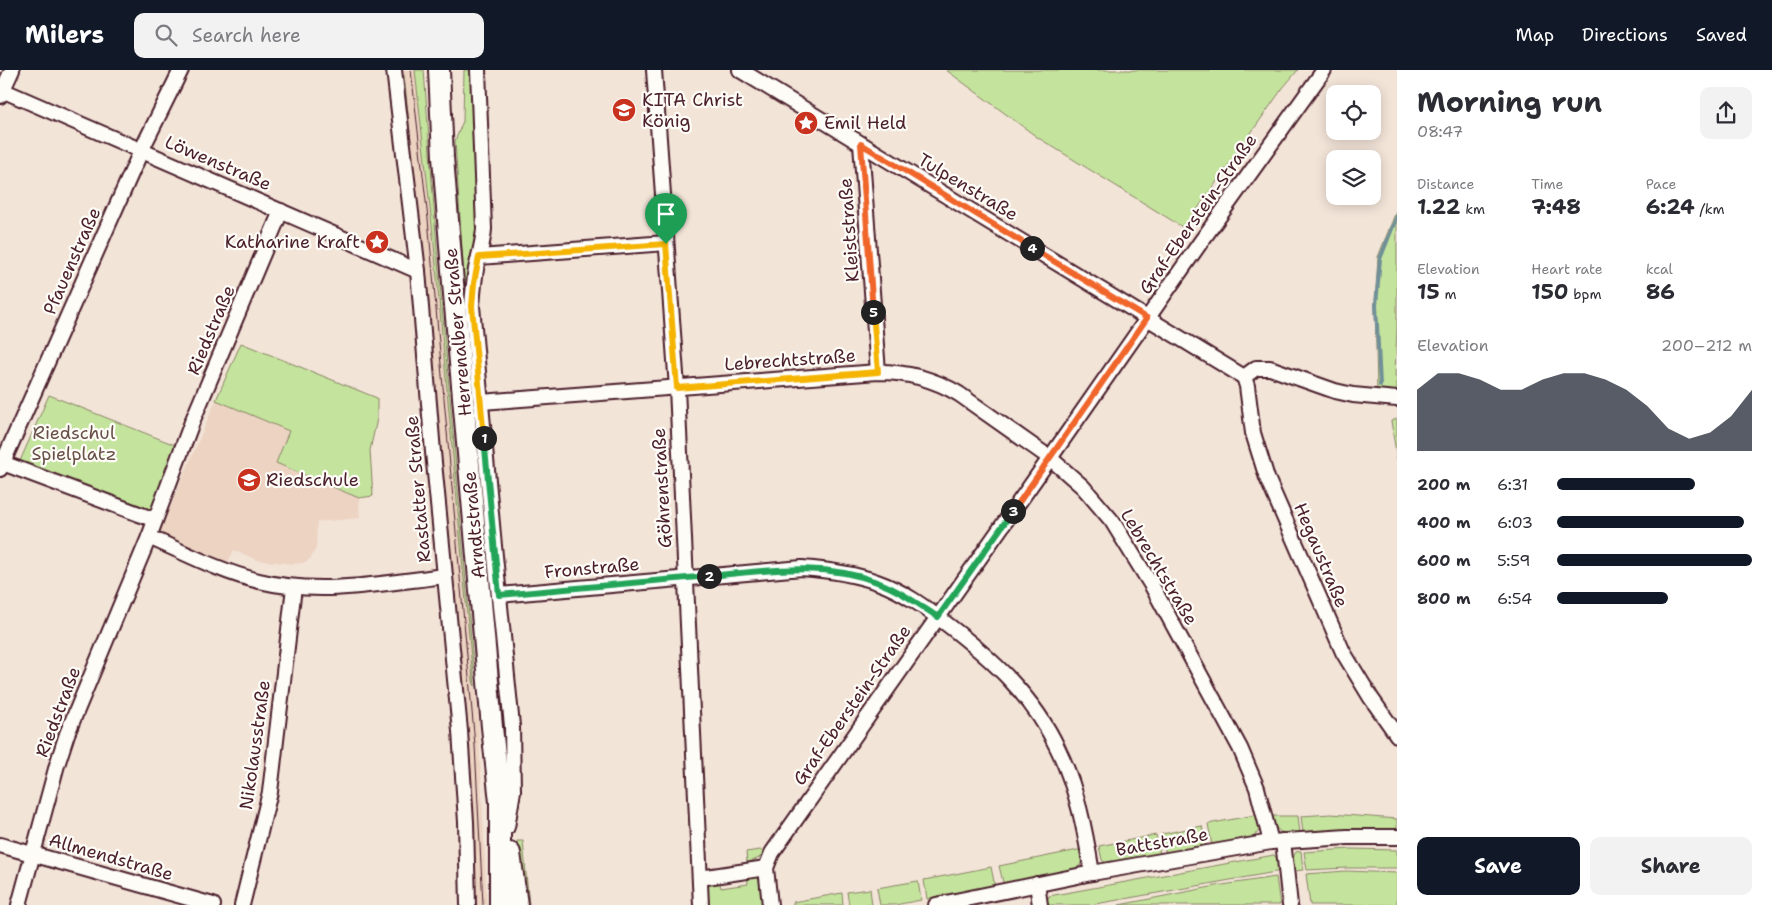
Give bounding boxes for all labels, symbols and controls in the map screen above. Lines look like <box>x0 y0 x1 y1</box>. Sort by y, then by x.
search box <box>134 13 484 58</box>
text: Milers <box>25 19 104 51</box>
icon: search <box>152 21 180 49</box>
text: Search here <box>192 23 301 48</box>
text: Map <box>1516 23 1554 47</box>
text: Directions <box>1582 23 1668 47</box>
text: Saved <box>1696 23 1747 47</box>
text: Morning run <box>1417 83 1602 121</box>
map controls <box>1326 85 1381 205</box>
button: locate <box>1326 85 1381 140</box>
button: share <box>1700 87 1752 139</box>
place label: KITA Christ König <box>642 88 743 133</box>
school or university icon: KITA Christ König <box>611 97 637 123</box>
place icon: Emil Held <box>793 110 819 136</box>
place label: Emil Held <box>824 111 906 135</box>
text: 08:47 <box>1417 121 1463 142</box>
street label: Graf-Eberstein-Straße <box>1134 129 1262 299</box>
street label: Löwenstraße <box>161 130 275 196</box>
street label: Tulpenstraße <box>913 148 1023 226</box>
button: layers <box>1326 150 1381 205</box>
text: Distance <box>1417 175 1474 193</box>
text: Time <box>1531 175 1563 193</box>
text: Pace <box>1646 175 1676 193</box>
street label: Kleiststraße <box>833 177 865 283</box>
pin <box>645 193 687 244</box>
text: 1.22 <box>1417 193 1461 221</box>
text: 7:48 <box>1531 193 1581 221</box>
text: 6:24 <box>1646 193 1695 221</box>
icon: arrive <box>652 200 680 228</box>
text: km <box>1461 200 1485 218</box>
text: /km <box>1695 200 1725 218</box>
street label: Pfauenstraße <box>38 204 106 318</box>
place icon: Katharine Kraft <box>364 229 390 255</box>
place label: Katharine Kraft <box>225 230 360 254</box>
pin: 4 <box>1020 236 1044 260</box>
text: 4 <box>1028 239 1037 257</box>
street label: Herrenalber Straße <box>439 247 477 417</box>
text: Elevation <box>1417 260 1480 278</box>
text: Heart rate <box>1531 260 1603 278</box>
text: kcal <box>1646 260 1673 278</box>
text: 15 <box>1417 278 1440 306</box>
text: 150 <box>1531 278 1569 306</box>
text: 86 <box>1646 278 1675 306</box>
street label: Riedstraße <box>181 281 241 379</box>
text: m <box>1440 285 1456 303</box>
text: bpm <box>1569 285 1602 303</box>
pin: 5 <box>860 300 886 324</box>
text: 5 <box>869 303 878 321</box>
text: Elevation <box>1417 335 1489 356</box>
text: 200–212 m <box>1661 335 1752 356</box>
street label: Lebrechtstraße <box>723 343 857 377</box>
street label: Rastatter Straße <box>400 414 436 564</box>
park label: Riedschul Spielplatz <box>32 421 116 466</box>
pin: 1 <box>472 426 496 450</box>
street label: Göhrenstraße <box>647 427 677 549</box>
text: 1 <box>481 429 488 447</box>
school or university icon: Riedschule <box>236 467 262 493</box>
place label: Riedschule <box>266 468 359 492</box>
street label: Arndtstraße <box>457 470 491 580</box>
text: 200 m <box>1417 474 1470 495</box>
text: 6:31 <box>1497 474 1528 495</box>
pin: 3 <box>1000 498 1026 524</box>
street label: Hegaustraße <box>1288 499 1354 611</box>
text: 3 <box>1009 502 1018 520</box>
street label: Lebrechtstraße <box>1115 504 1203 630</box>
text: 400 m <box>1417 512 1471 533</box>
text: 6:03 <box>1497 512 1533 533</box>
text: 600 m <box>1417 550 1471 571</box>
text: 5:59 <box>1497 550 1531 571</box>
street label: Fronstraße <box>543 552 641 584</box>
pin: 2 <box>696 564 722 588</box>
text: 2 <box>705 567 714 585</box>
text: 800 m <box>1417 588 1471 609</box>
text: 6:54 <box>1497 588 1532 609</box>
street label: Graf-Eberstein-Straße <box>788 620 916 790</box>
street label: Riedstraße <box>30 663 86 761</box>
street label: Nikolausstraße <box>234 679 276 811</box>
street label: Battstraße <box>1114 822 1210 862</box>
street label: Allmendstraße <box>46 828 176 886</box>
button: Save <box>1417 837 1580 895</box>
button: Share <box>1590 837 1752 895</box>

